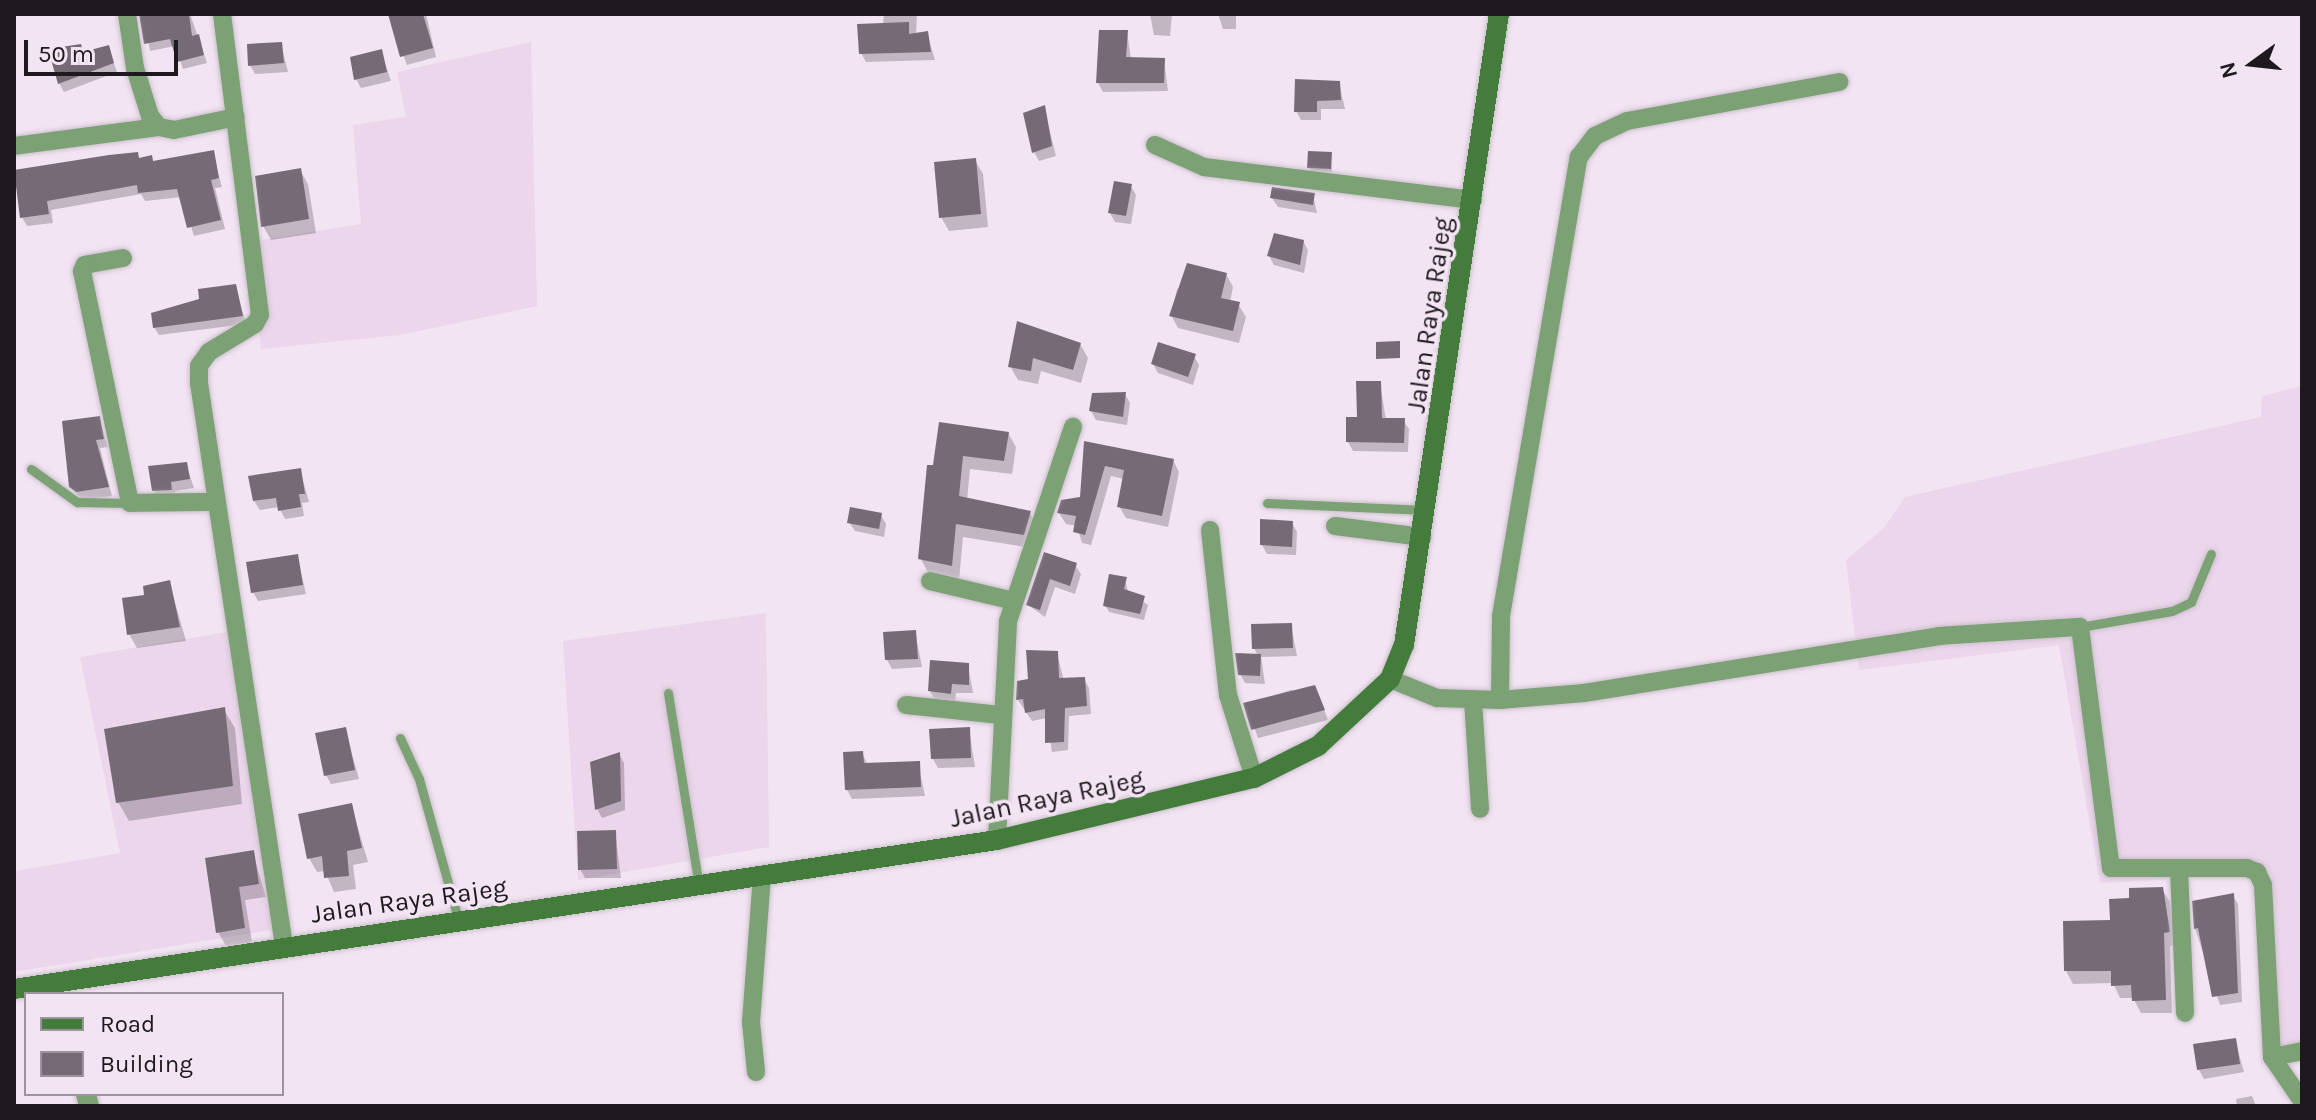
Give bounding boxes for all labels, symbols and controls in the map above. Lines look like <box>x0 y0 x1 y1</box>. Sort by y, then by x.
scale bar <box>28 24 182 74</box>
north arrow <box>2212 24 2292 104</box>
text: 50 m <box>38 40 94 68</box>
text: N <box>2214 59 2243 81</box>
street label: Jalan Raya Rajeg <box>1401 215 1459 415</box>
street label: Jalan Raya Rajeg <box>947 763 1147 835</box>
street label: Jalan Raya Rajeg <box>309 872 509 930</box>
legend <box>24 992 284 1096</box>
text: Road <box>100 1010 155 1038</box>
text: Building <box>100 1050 193 1078</box>

